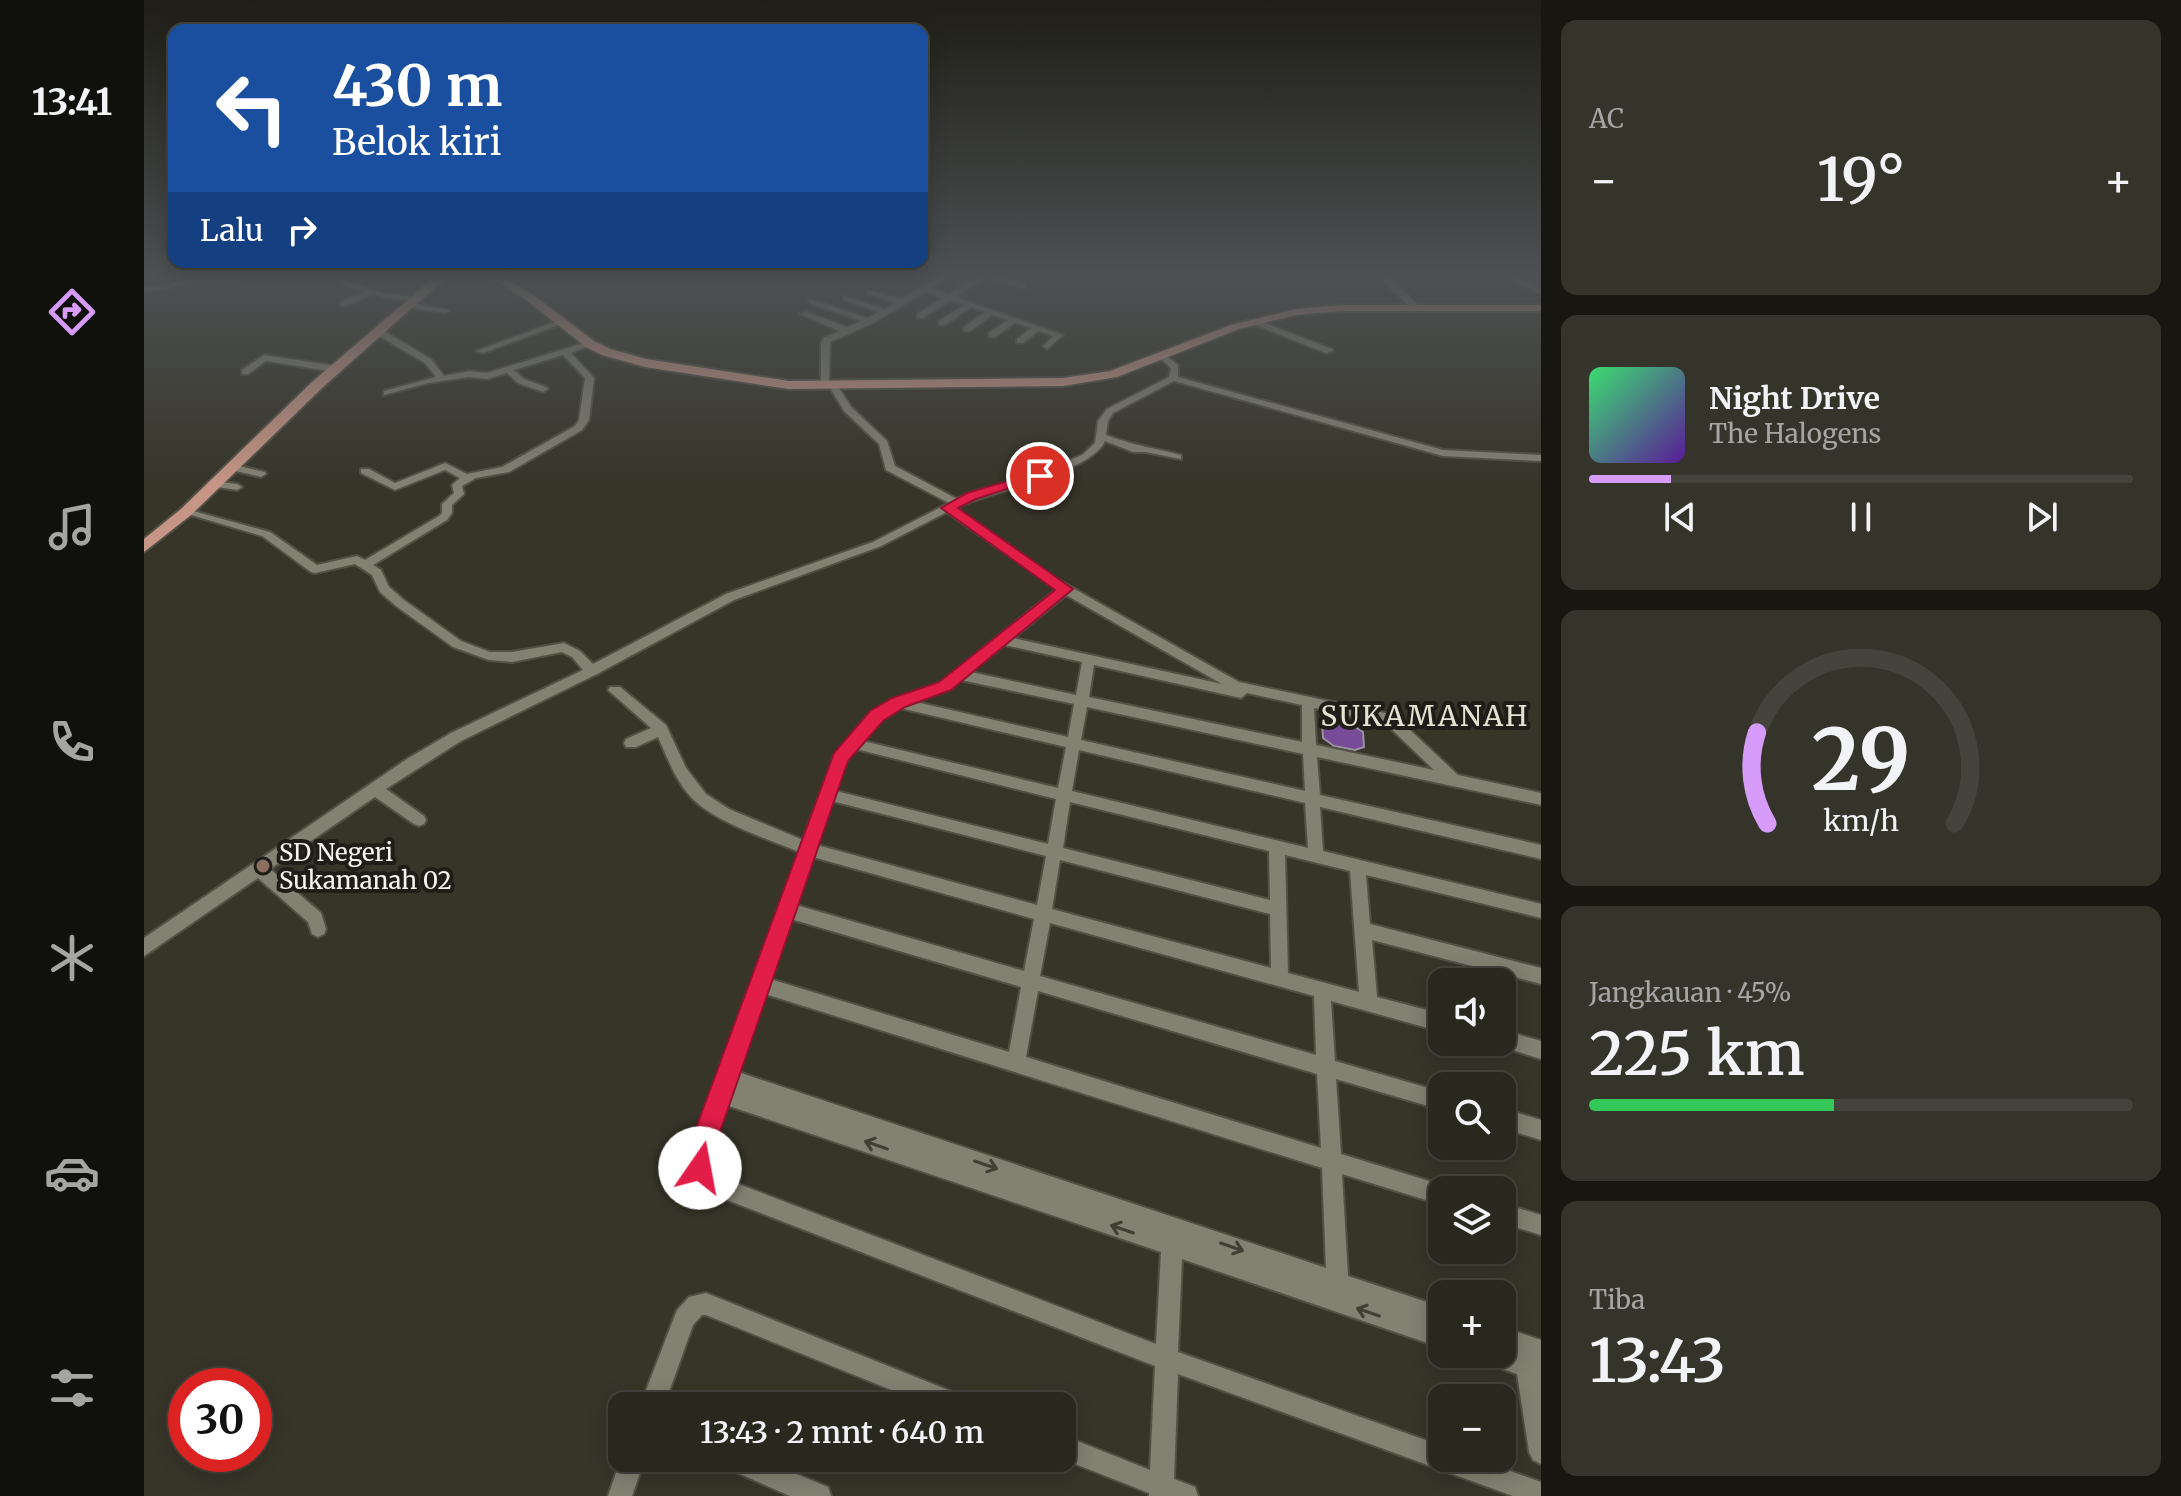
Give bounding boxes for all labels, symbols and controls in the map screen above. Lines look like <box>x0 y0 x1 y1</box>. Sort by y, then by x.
text: 430 m <box>332 51 502 121</box>
icon: left <box>200 56 304 160</box>
text: 13:41 <box>32 80 112 125</box>
text: AC <box>1589 102 1624 135</box>
text: Belok kiri <box>332 120 501 165</box>
text: 19° <box>1817 142 1905 217</box>
text: − <box>1589 153 1618 208</box>
text: + <box>2104 153 2133 208</box>
icon: right <box>280 208 324 252</box>
text: Lalu <box>200 211 264 249</box>
icon: directions <box>44 284 100 340</box>
text: Night Drive <box>1709 379 1880 417</box>
text: The Halogens <box>1709 417 1881 450</box>
pin <box>1006 442 1074 510</box>
icon: arrive <box>1018 454 1062 498</box>
icon: previous <box>1658 495 1702 539</box>
icon: pause <box>1839 495 1883 539</box>
icon: next <box>2020 495 2064 539</box>
icon: music <box>44 499 100 555</box>
district label: SUKAMANAH <box>1320 698 1530 734</box>
text: 29 <box>1812 708 1910 813</box>
icon: phone <box>44 714 100 770</box>
text: km/h <box>1823 803 1899 839</box>
place label: SD Negeri Sukamanah 02 <box>279 837 452 896</box>
marker: SD Negeri Sukamanah 02 <box>254 857 272 875</box>
icon: climate <box>44 930 100 986</box>
map controls <box>1428 968 1516 1472</box>
button: sound <box>1428 968 1516 1056</box>
text: Jangkauan · 45% <box>1589 976 1792 1009</box>
text: 225 km <box>1589 1016 1805 1091</box>
button: search <box>1428 1072 1516 1160</box>
position arrow <box>658 1126 742 1210</box>
one-way arrow <box>863 1137 888 1152</box>
icon: car <box>44 1145 100 1201</box>
one-way arrow <box>973 1158 998 1173</box>
button: layers <box>1428 1176 1516 1264</box>
one-way arrow <box>1110 1220 1135 1235</box>
one-way arrow <box>1219 1241 1244 1256</box>
button: + <box>1428 1280 1516 1368</box>
text: Tiba <box>1589 1283 1645 1316</box>
one-way arrow <box>1356 1304 1381 1319</box>
text: 13:43 <box>1589 1323 1726 1398</box>
icon: filters <box>44 1360 100 1416</box>
speed limit sign: 30 <box>168 1368 272 1472</box>
button: − <box>1428 1384 1516 1472</box>
text: 13:43 · 2 mnt · 640 m <box>700 1413 984 1451</box>

